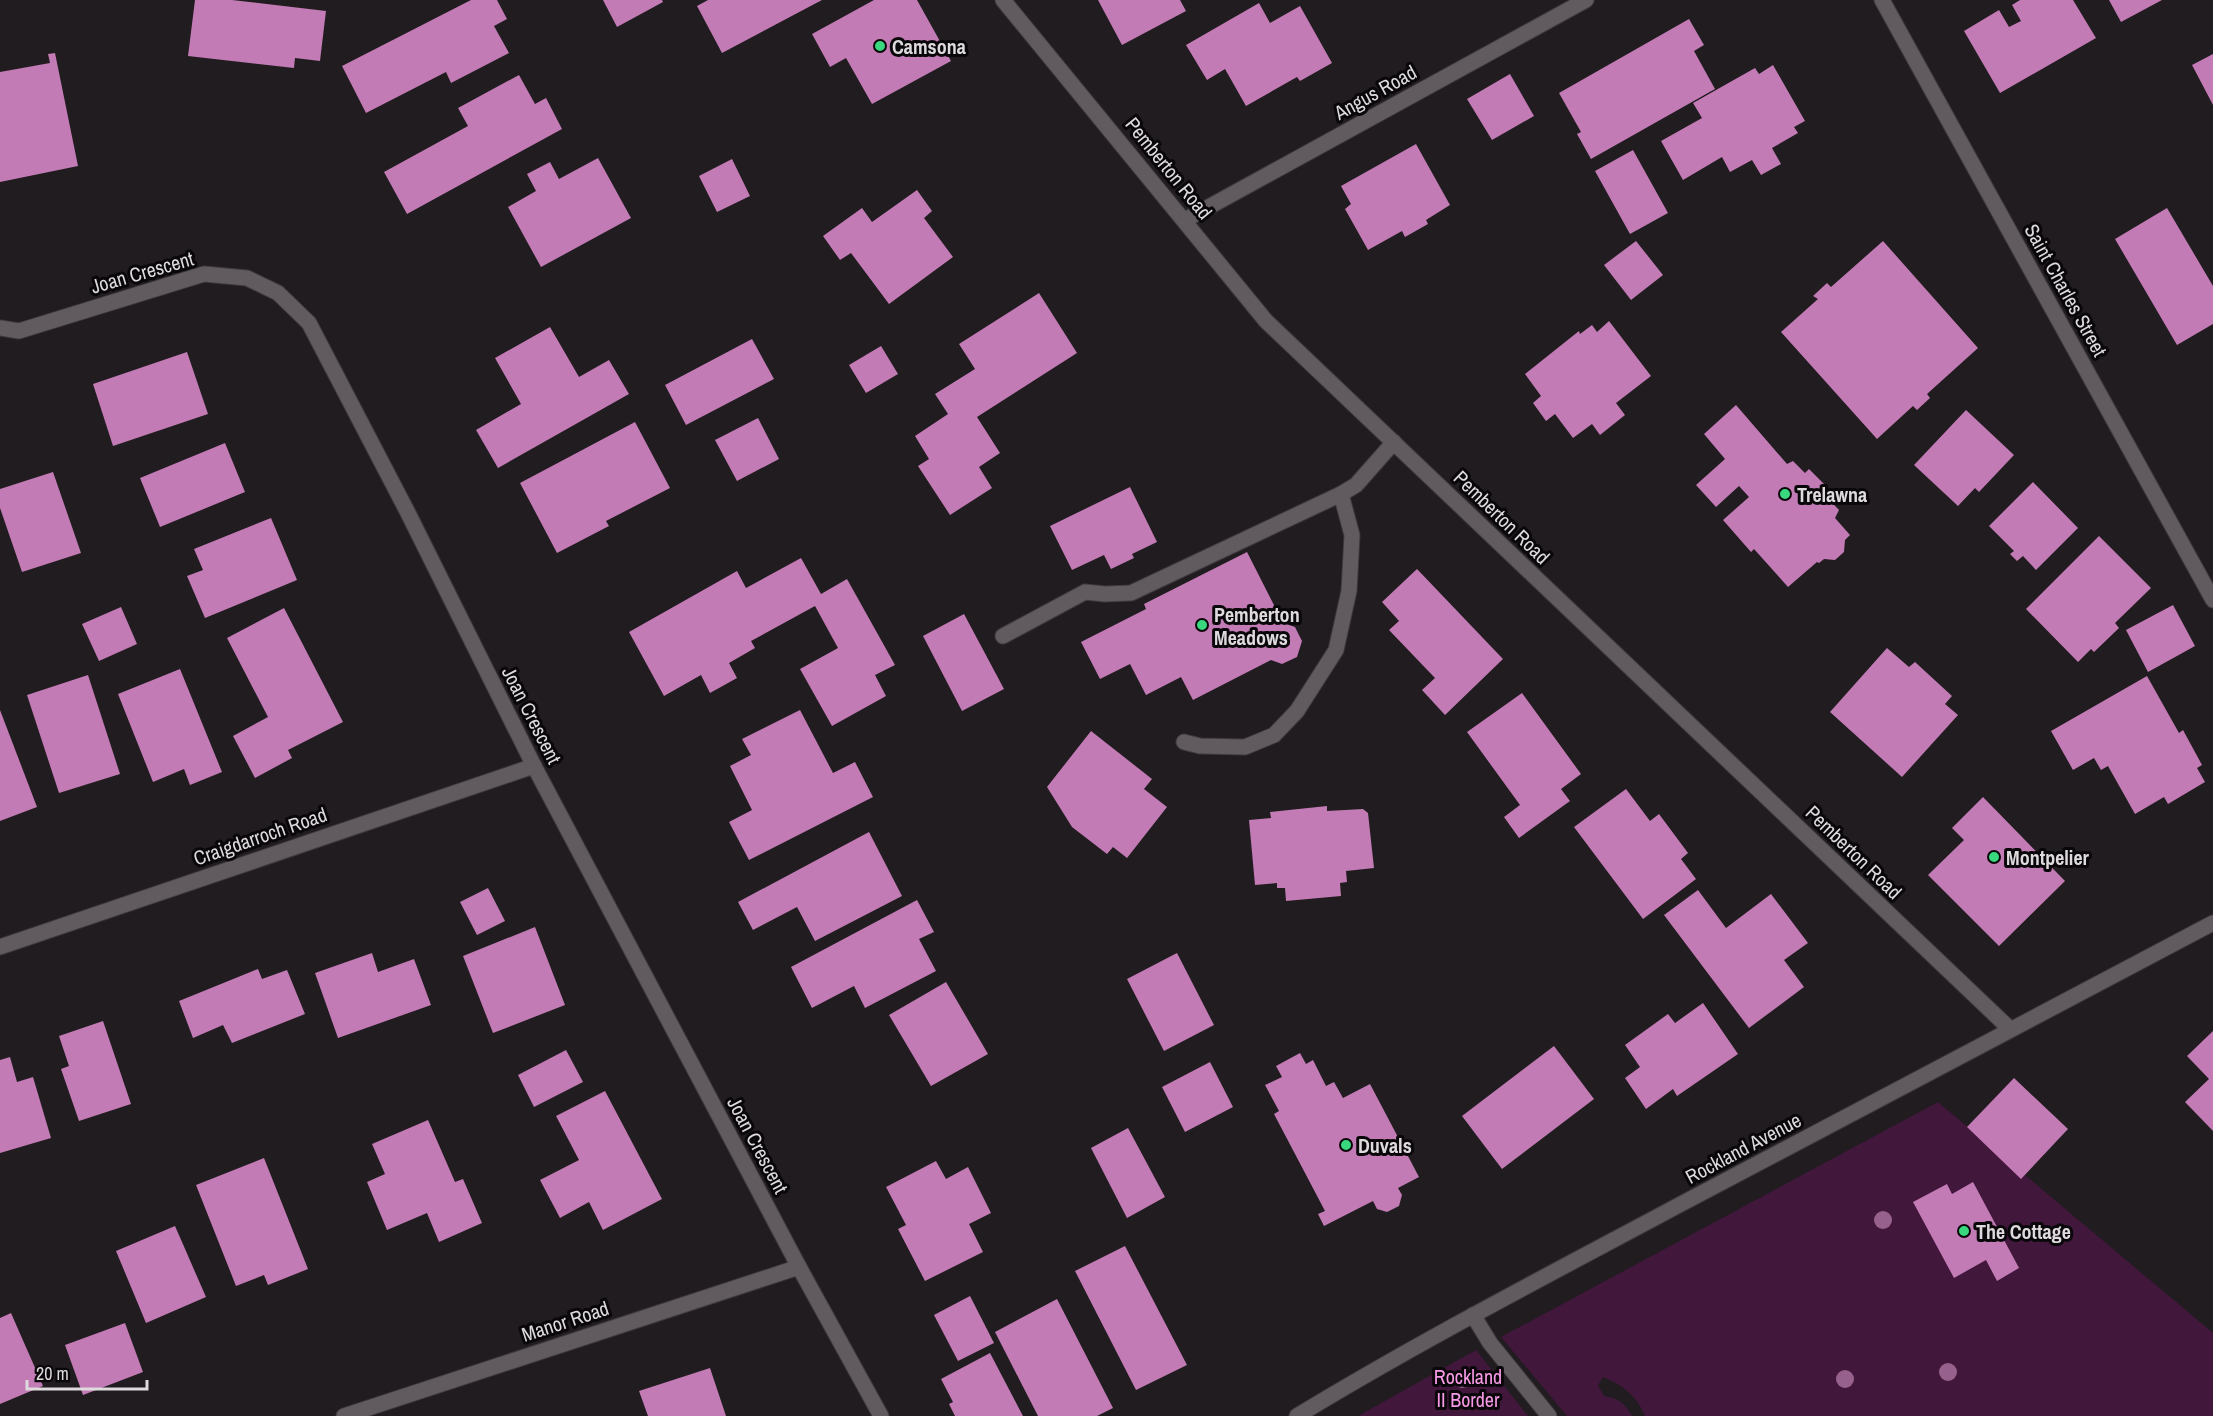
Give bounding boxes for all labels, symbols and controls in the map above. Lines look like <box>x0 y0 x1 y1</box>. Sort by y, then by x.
place label: Camsona <box>892 33 966 60</box>
marker: Camsona <box>873 39 887 53</box>
street label: Angus Road <box>1328 58 1421 126</box>
street label: Pemberton Road <box>1119 111 1219 225</box>
street label: Saint Charles Street <box>2018 219 2114 362</box>
street label: Joan Crescent <box>87 244 197 300</box>
street label: Pemberton Road <box>1448 464 1556 570</box>
place label: Trelawna <box>1797 481 1867 508</box>
marker: Trelawna <box>1778 487 1792 501</box>
place label: Pemberton Meadows <box>1214 601 1300 651</box>
marker: Pemberton Meadows <box>1195 618 1209 632</box>
street label: Joan Crescent <box>496 662 568 769</box>
street label: Pemberton Road <box>1800 799 1908 905</box>
street label: Craigdarroch Road <box>190 801 330 871</box>
place label: Montpelier <box>2006 844 2090 871</box>
marker: Montpelier <box>1987 850 2001 864</box>
street label: Joan Crescent <box>721 1092 795 1198</box>
street label: Rockland Avenue <box>1680 1106 1806 1190</box>
place label: Duvals <box>1358 1132 1412 1159</box>
marker: Duvals <box>1339 1138 1353 1152</box>
place label: The Cottage <box>1976 1218 2071 1245</box>
marker: The Cottage <box>1957 1224 1971 1238</box>
street label: Manor Road <box>518 1294 612 1348</box>
scale bar <box>27 1353 147 1391</box>
text: 20 m <box>36 1361 69 1386</box>
park label: Rockland II Border <box>1434 1363 1502 1413</box>

